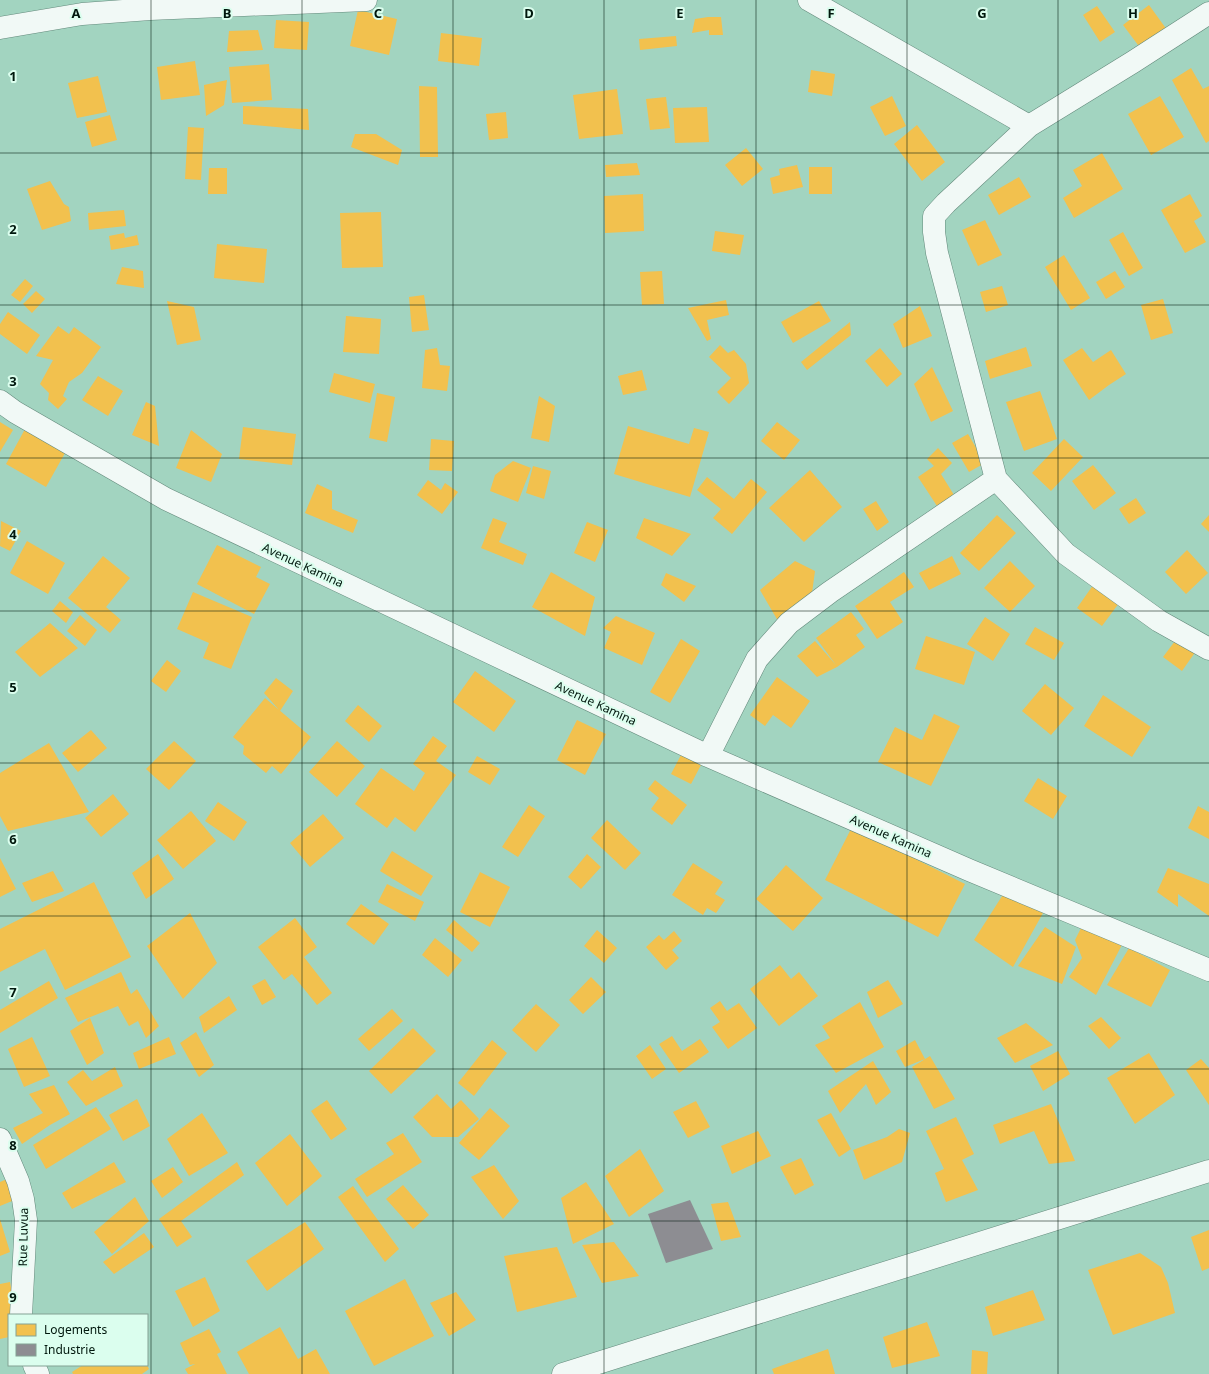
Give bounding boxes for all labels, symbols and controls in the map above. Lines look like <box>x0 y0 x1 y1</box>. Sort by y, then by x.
text: A <box>72 4 81 22</box>
text: B <box>223 4 231 22</box>
text: C <box>374 4 382 22</box>
text: D <box>524 4 534 22</box>
text: E <box>676 4 684 22</box>
text: F <box>827 4 835 22</box>
text: G <box>977 4 987 22</box>
text: H <box>1128 4 1138 22</box>
text: 1 <box>9 67 17 85</box>
text: 2 <box>9 220 17 238</box>
text: 3 <box>9 372 17 390</box>
text: 4 <box>9 525 17 543</box>
street label: Avenue Kamina <box>260 539 346 591</box>
street label: Avenue Kamina <box>553 677 639 729</box>
text: 5 <box>9 678 17 696</box>
street label: Avenue Kamina <box>847 810 935 862</box>
text: 6 <box>9 830 17 848</box>
text: 7 <box>9 983 17 1001</box>
text: 8 <box>9 1136 17 1154</box>
street label: Rue Luvua <box>14 1207 32 1267</box>
text: 9 <box>9 1288 17 1306</box>
legend <box>8 1314 148 1366</box>
text: Logements <box>44 1321 107 1338</box>
text: Industrie <box>44 1341 95 1358</box>

